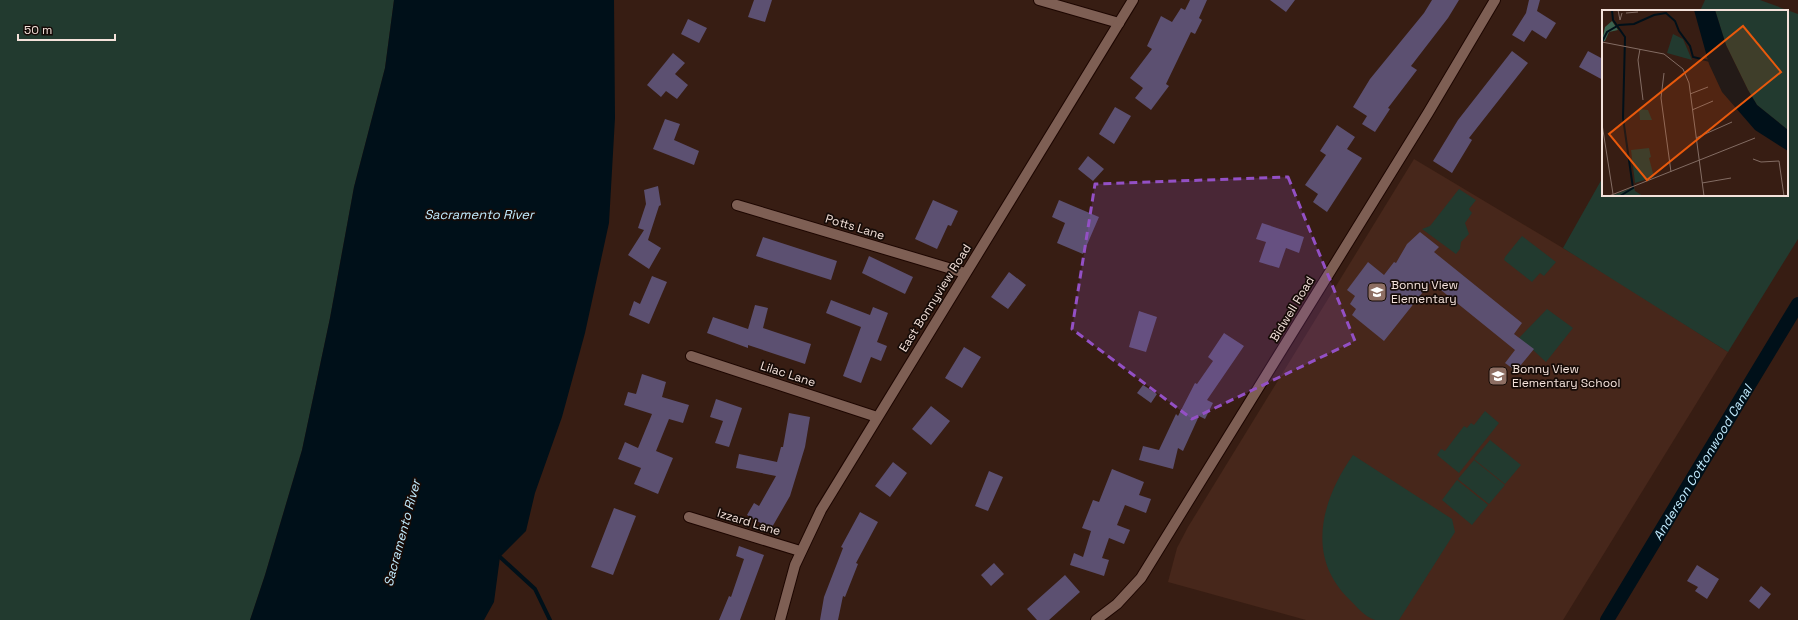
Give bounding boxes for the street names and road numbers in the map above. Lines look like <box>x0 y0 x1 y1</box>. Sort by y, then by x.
street label: Potts Lane <box>823 210 887 244</box>
street label: East Bonnyview Road <box>895 241 975 355</box>
street label: Bidwell Road <box>1266 273 1318 345</box>
street label: Lilac Lane <box>758 358 818 390</box>
street label: Izzard Lane <box>715 505 783 539</box>

